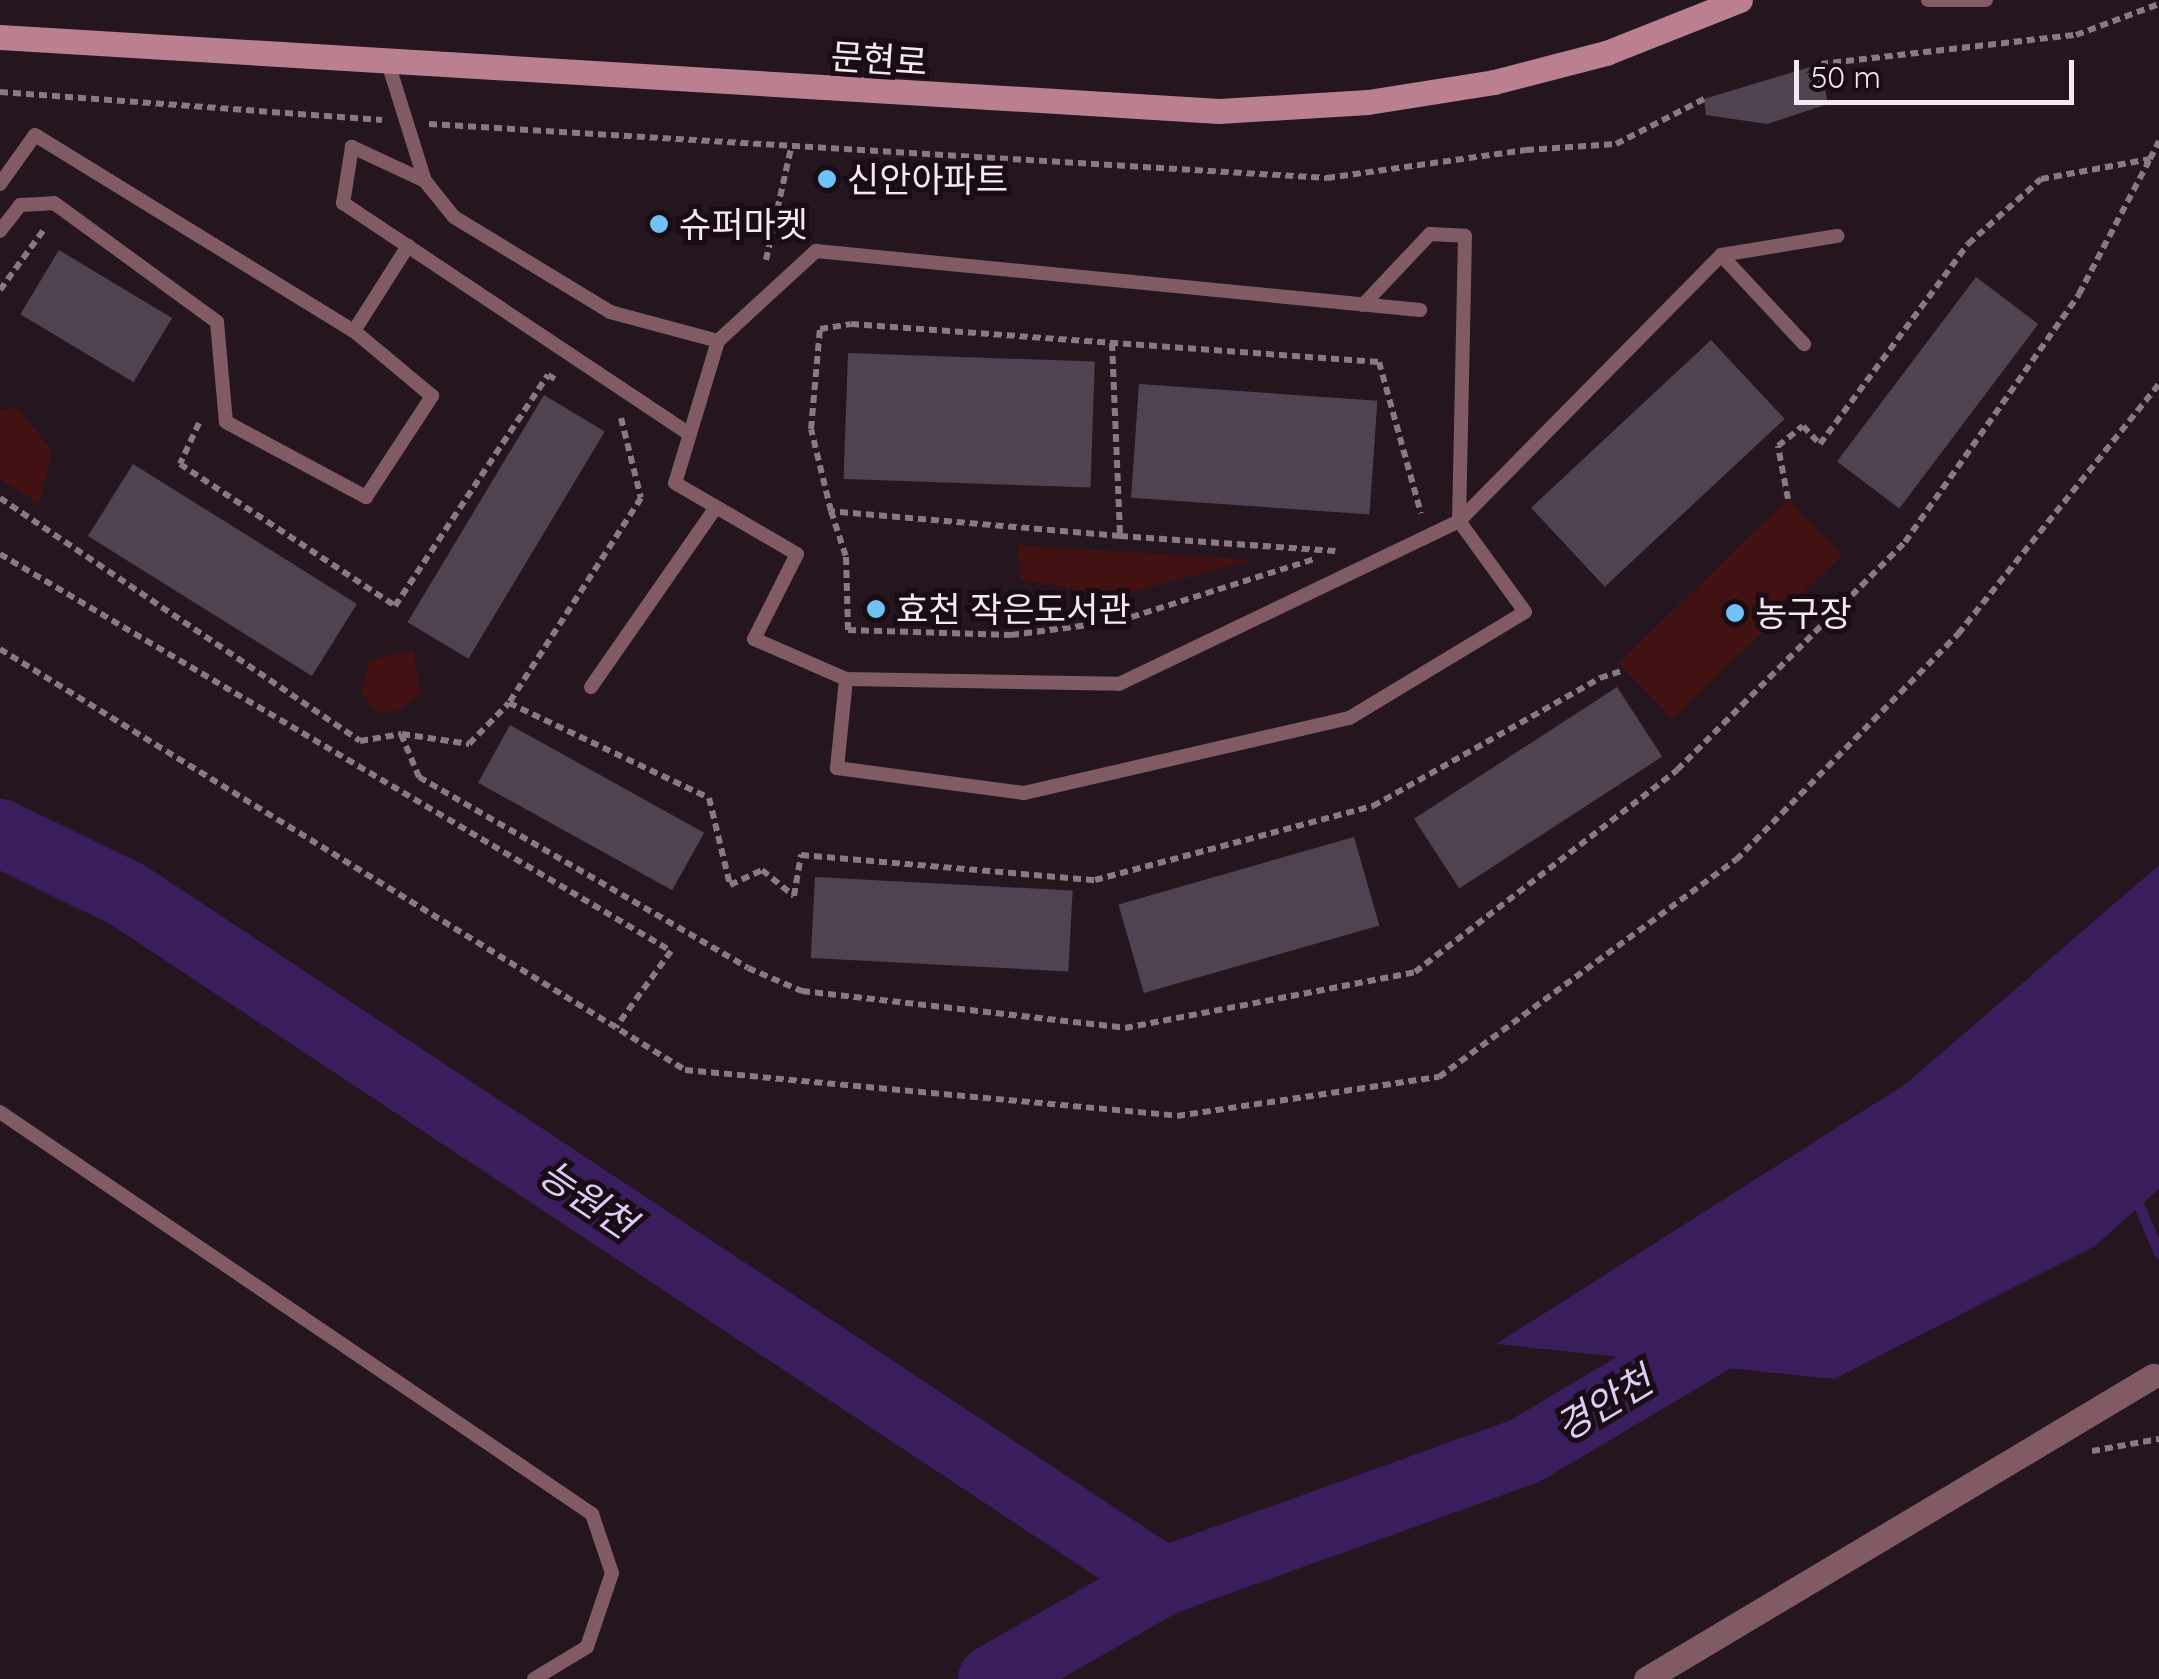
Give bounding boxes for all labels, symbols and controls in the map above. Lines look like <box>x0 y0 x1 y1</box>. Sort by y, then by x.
street label: 문현로 <box>829 35 929 83</box>
scale bar <box>1799 40 2079 102</box>
text: 50 m <box>1811 58 1881 96</box>
place label: 신안아파트 <box>847 158 1008 200</box>
marker: 신안아파트 <box>816 168 838 190</box>
place label: 슈퍼마켓 <box>679 203 808 245</box>
marker: 슈퍼마켓 <box>648 213 670 235</box>
place label: 효천 작은도서관 <box>896 588 1131 630</box>
place label: 농구장 <box>1755 592 1852 634</box>
marker: 효천 작은도서관 <box>865 598 887 620</box>
marker: 농구장 <box>1724 602 1746 624</box>
water label: 능원천 <box>531 1151 643 1247</box>
water label: 경안천 <box>1547 1357 1661 1451</box>

